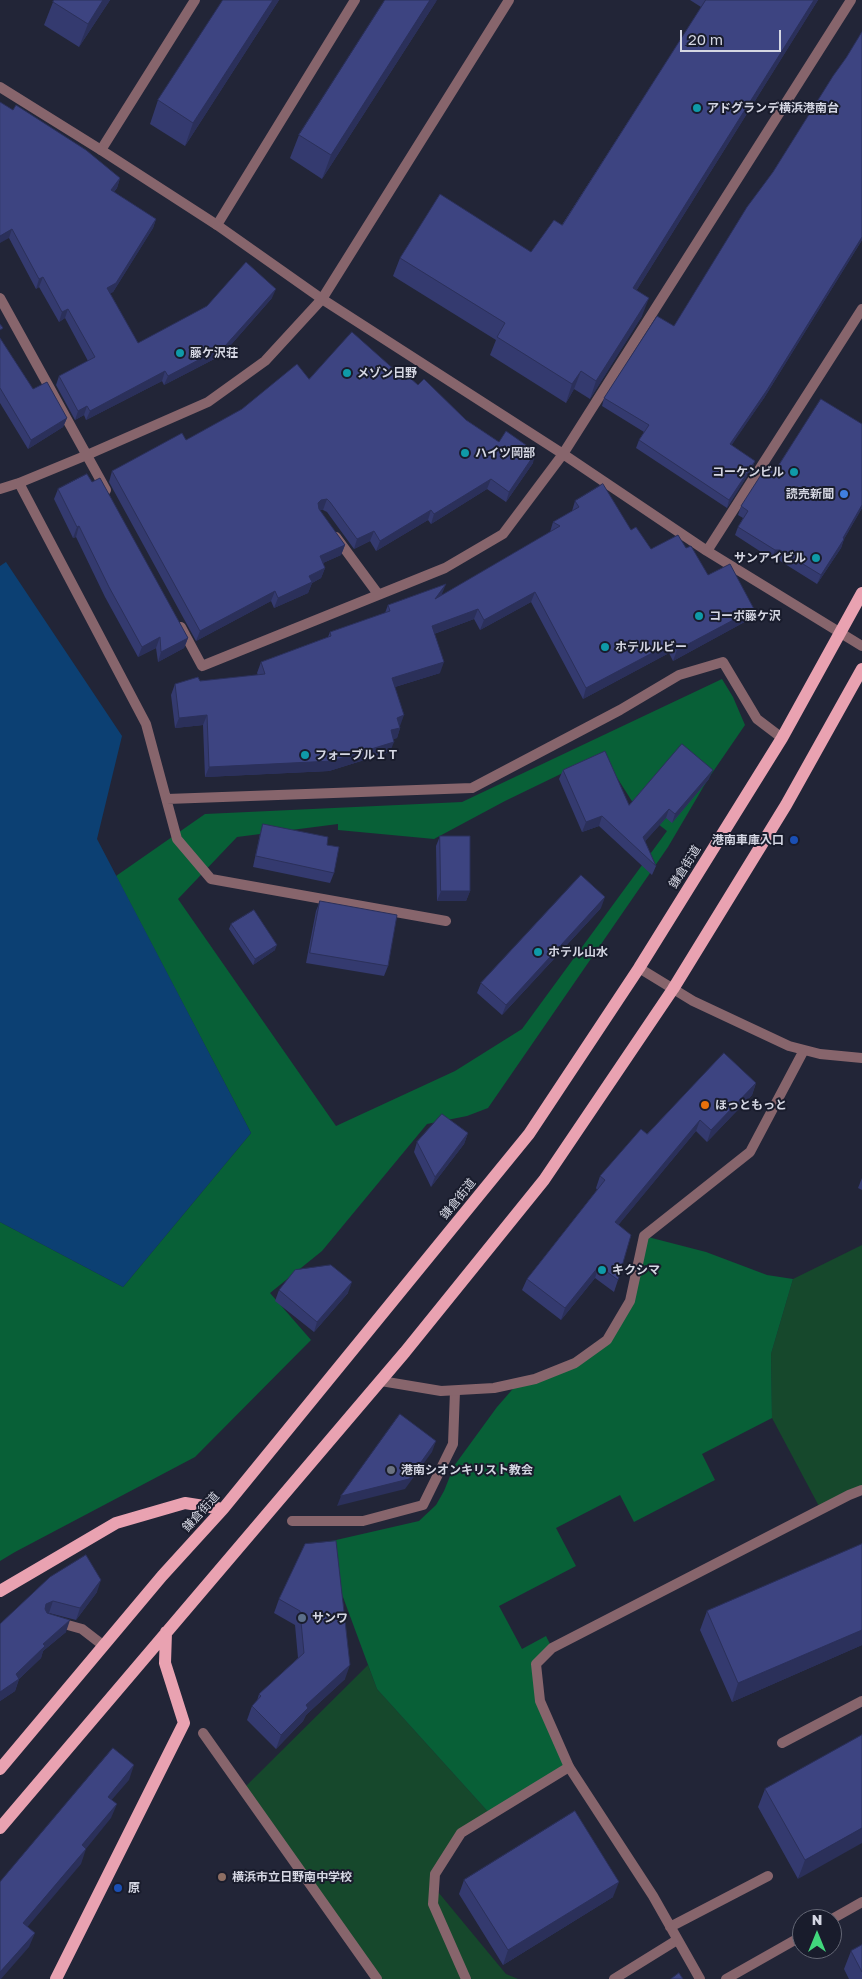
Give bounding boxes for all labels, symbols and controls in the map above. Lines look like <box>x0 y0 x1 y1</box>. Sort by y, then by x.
scale bar <box>682 20 783 52</box>
text: 20 m <box>688 30 723 48</box>
place label: アドグランデ横浜港南台 <box>707 101 839 115</box>
marker: アドグランデ横浜港南台 <box>691 102 703 114</box>
place label: 藤ケ沢荘 <box>190 346 238 360</box>
marker: 藤ケ沢荘 <box>174 347 186 359</box>
place label: メゾン日野 <box>357 366 417 380</box>
marker: メゾン日野 <box>341 367 353 379</box>
place label: ハイツ岡部 <box>475 446 535 460</box>
marker: ハイツ岡部 <box>459 447 471 459</box>
place label: コーケンビル <box>712 465 784 479</box>
marker: コーケンビル <box>788 466 800 478</box>
place label: 読売新聞 <box>786 487 834 501</box>
marker: 読売新聞 <box>838 488 850 500</box>
place label: サンアイビル <box>734 551 806 565</box>
marker: サンアイビル <box>810 552 822 564</box>
place label: コーポ藤ケ沢 <box>709 609 781 623</box>
marker: コーポ藤ケ沢 <box>693 610 705 622</box>
place label: ホテルルビー <box>615 640 687 654</box>
marker: ホテルルビー <box>599 641 611 653</box>
place label: フォーブルＩＴ <box>315 748 399 762</box>
marker: フォーブルＩＴ <box>299 749 311 761</box>
place label: 港南車庫入口 <box>712 833 784 847</box>
marker: 港南車庫入口 <box>788 834 800 846</box>
street label: 鎌倉街道 <box>666 843 704 891</box>
place label: ホテル山水 <box>548 945 608 959</box>
marker: ホテル山水 <box>532 946 544 958</box>
place label: ほっともっと <box>715 1098 787 1112</box>
marker: ほっともっと <box>699 1099 711 1111</box>
street label: 鎌倉街道 <box>437 1176 479 1222</box>
place label: キクシマ <box>612 1263 660 1277</box>
marker: キクシマ <box>596 1264 608 1276</box>
place label: 港南シオンキリスト教会 <box>401 1463 533 1477</box>
marker: 港南シオンキリスト教会 <box>385 1464 397 1476</box>
street label: 鎌倉街道 <box>180 1489 222 1535</box>
place label: サンワ <box>312 1611 348 1625</box>
marker: サンワ <box>296 1612 308 1624</box>
place label: 横浜市立日野南中学校 <box>232 1870 352 1884</box>
marker: 横浜市立日野南中学校 <box>216 1871 228 1883</box>
place label: 原 <box>128 1881 140 1895</box>
marker: 原 <box>112 1882 124 1894</box>
north arrow <box>792 1909 842 1959</box>
text: N <box>812 1911 822 1928</box>

